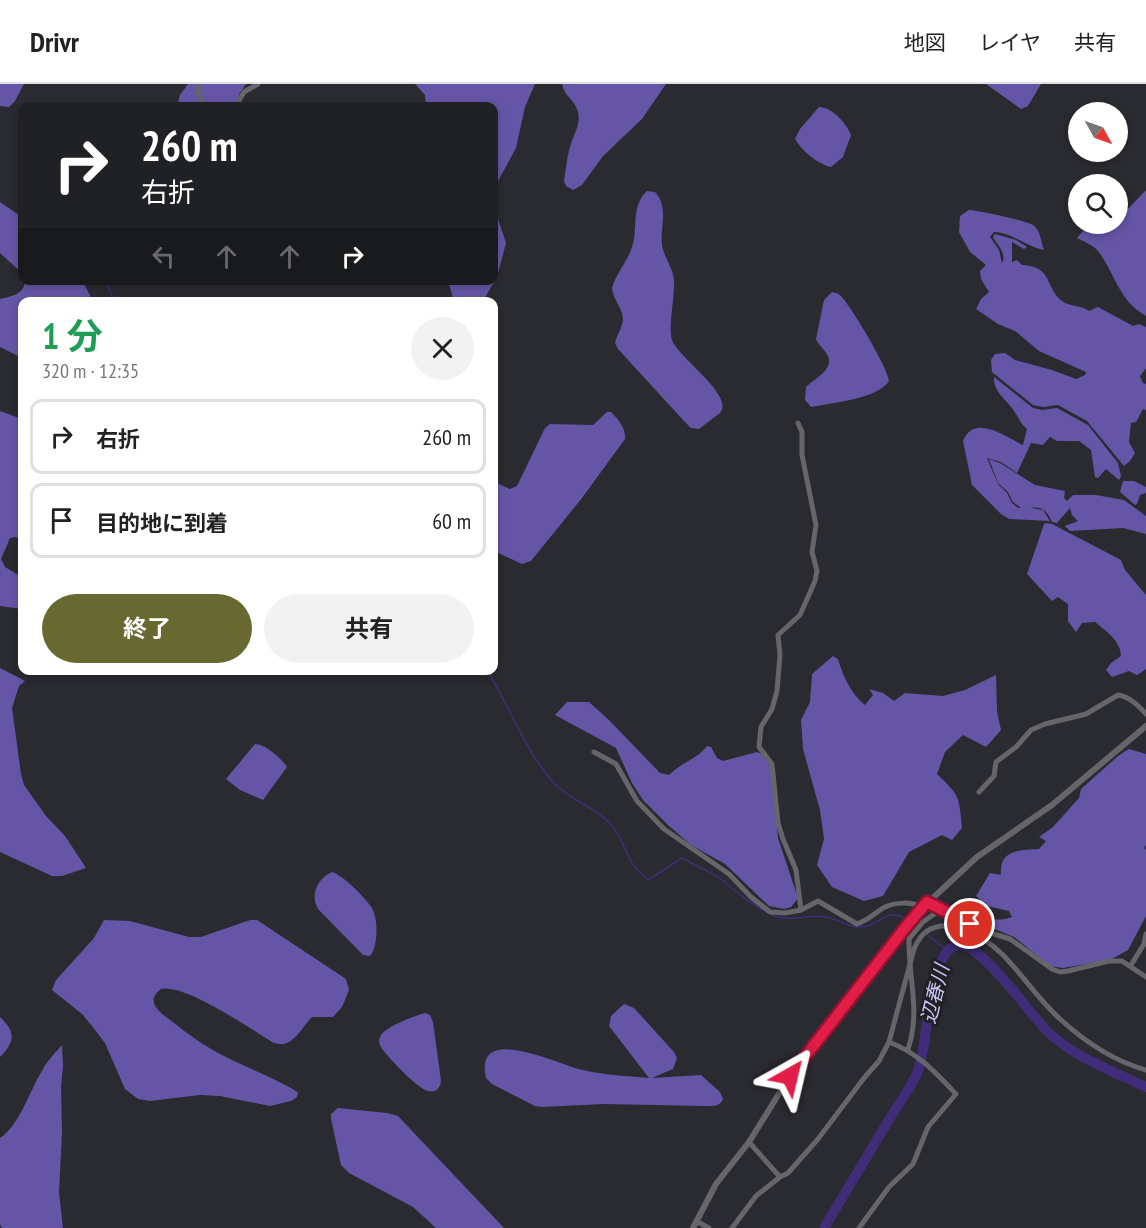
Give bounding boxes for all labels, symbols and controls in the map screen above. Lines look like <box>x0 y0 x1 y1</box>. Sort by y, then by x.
text: Drivr <box>30 23 79 60</box>
text: 地図 <box>904 29 946 56</box>
text: レイヤ <box>979 29 1041 56</box>
text: 共有 <box>1074 29 1116 56</box>
north arrow <box>1068 102 1128 162</box>
map controls <box>1068 102 1128 234</box>
text: 260 m <box>141 118 238 173</box>
icon: right <box>42 126 120 204</box>
button: search <box>1068 174 1128 234</box>
text: 右折 <box>141 175 195 209</box>
icon: left <box>147 240 180 273</box>
icon: ahead <box>210 240 243 273</box>
icon: ahead <box>273 240 306 273</box>
icon: right <box>336 240 369 273</box>
text: 1 分 <box>42 312 103 359</box>
button: close <box>411 317 474 380</box>
text: 320 m · 12:35 <box>42 358 139 384</box>
icon: right <box>45 420 78 453</box>
text: 260 m <box>422 423 471 451</box>
text: 右折 <box>96 425 140 453</box>
icon: arrive <box>45 504 78 537</box>
text: 60 m <box>432 507 471 535</box>
text: 目的地に到着 <box>96 509 228 537</box>
button: 終了 <box>42 594 252 663</box>
button: 共有 <box>264 594 474 663</box>
pin <box>944 898 995 949</box>
icon: arrive <box>953 907 986 940</box>
water label: 辺春川 <box>915 960 955 1026</box>
position arrow <box>758 1044 822 1108</box>

